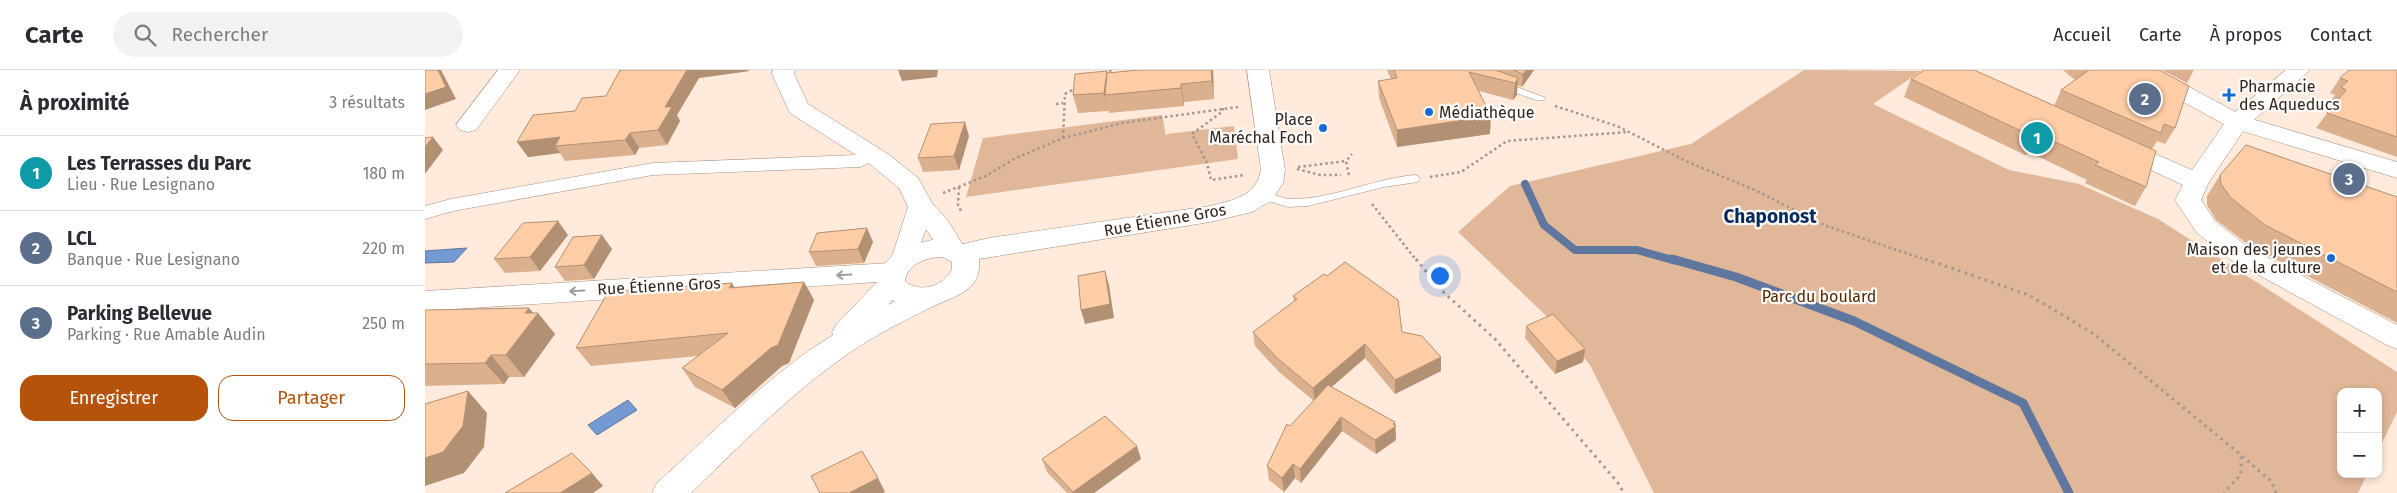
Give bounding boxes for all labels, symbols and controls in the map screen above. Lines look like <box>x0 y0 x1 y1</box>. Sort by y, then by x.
search box <box>113 12 463 57</box>
text: Carte <box>25 21 83 49</box>
icon: search <box>131 21 159 49</box>
text: Rechercher <box>171 23 268 46</box>
text: Accueil <box>2053 24 2111 46</box>
text: Carte <box>2139 24 2182 46</box>
text: À propos <box>2210 24 2282 46</box>
text: Contact <box>2310 24 2372 46</box>
place label: Pharmacie des Aqueducs <box>2239 77 2340 114</box>
pin: 2 <box>2129 80 2161 118</box>
marker: Pharmacie des Aqueducs <box>2223 89 2235 101</box>
text: À proximité <box>20 90 129 116</box>
text: 3 résultats <box>329 93 405 112</box>
place label: Médiathèque <box>1439 103 1534 122</box>
marker: Médiathèque <box>1423 106 1435 118</box>
place label: Place Maréchal Foch <box>1209 110 1313 147</box>
pin: 1 <box>2021 119 2053 157</box>
marker: Place Maréchal Foch <box>1317 122 1329 134</box>
text: Les Terrasses du Parc <box>67 152 251 175</box>
pin: 3 <box>2333 160 2365 198</box>
text: 1 <box>32 164 40 183</box>
text: 180 m <box>362 164 405 183</box>
text: Lieu · Rue Lesignano <box>67 175 215 194</box>
street label: Rue Étienne Gros <box>1102 199 1228 240</box>
district label: Chaponost <box>1723 205 1817 228</box>
text: LCL <box>67 227 97 250</box>
text: 2 <box>32 239 40 258</box>
text: 220 m <box>362 239 405 258</box>
place label: Maison des jeunes et de la culture <box>2187 240 2321 277</box>
text: Banque · Rue Lesignano <box>67 250 240 269</box>
marker: Maison des jeunes et de la culture <box>2325 252 2337 264</box>
your location <box>1427 263 1453 289</box>
one-way arrow <box>836 271 852 280</box>
street label: Rue Étienne Gros <box>597 272 721 299</box>
one-way arrow <box>569 287 585 296</box>
park label: Parc du boulard <box>1762 287 1876 306</box>
text: Parking Bellevue <box>67 302 212 325</box>
text: 3 <box>32 314 40 333</box>
text: 250 m <box>362 314 405 333</box>
text: Parking · Rue Amable Audin <box>67 325 266 344</box>
button: Enregistrer <box>20 375 208 421</box>
button: Partager <box>218 375 405 421</box>
map controls <box>2337 388 2382 478</box>
button: + <box>2337 388 2382 433</box>
button: − <box>2337 433 2382 478</box>

